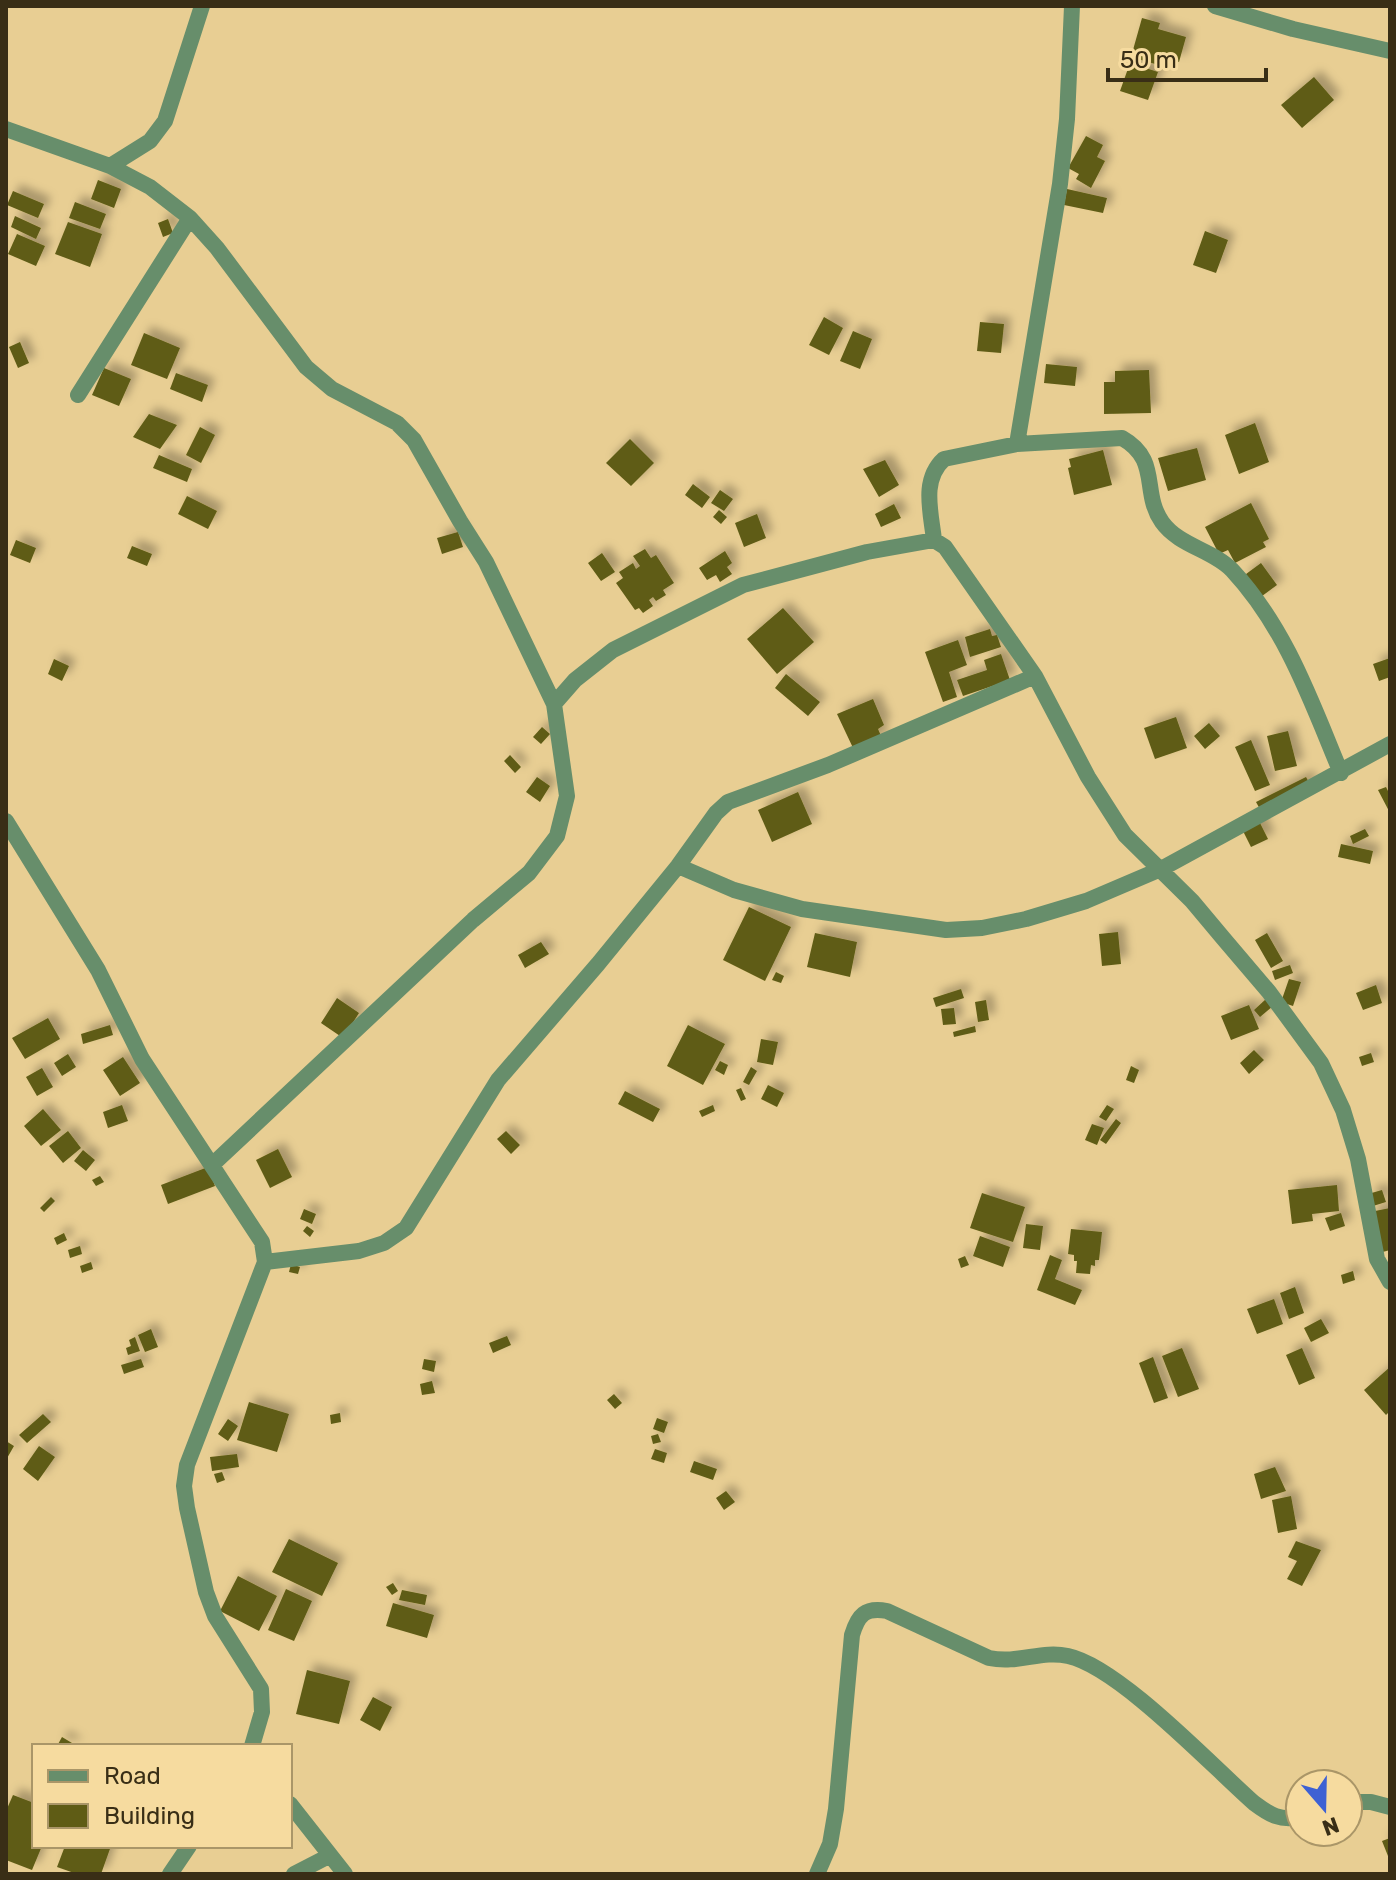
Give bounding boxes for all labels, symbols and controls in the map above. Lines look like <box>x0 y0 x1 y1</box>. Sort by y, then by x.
scale bar <box>1108 32 1266 82</box>
text: 50 m <box>1120 46 1177 74</box>
legend <box>32 1744 292 1848</box>
text: Road <box>104 1762 161 1790</box>
north arrow <box>1284 1768 1364 1848</box>
text: Building <box>104 1802 195 1830</box>
text: N <box>1319 1811 1343 1842</box>

